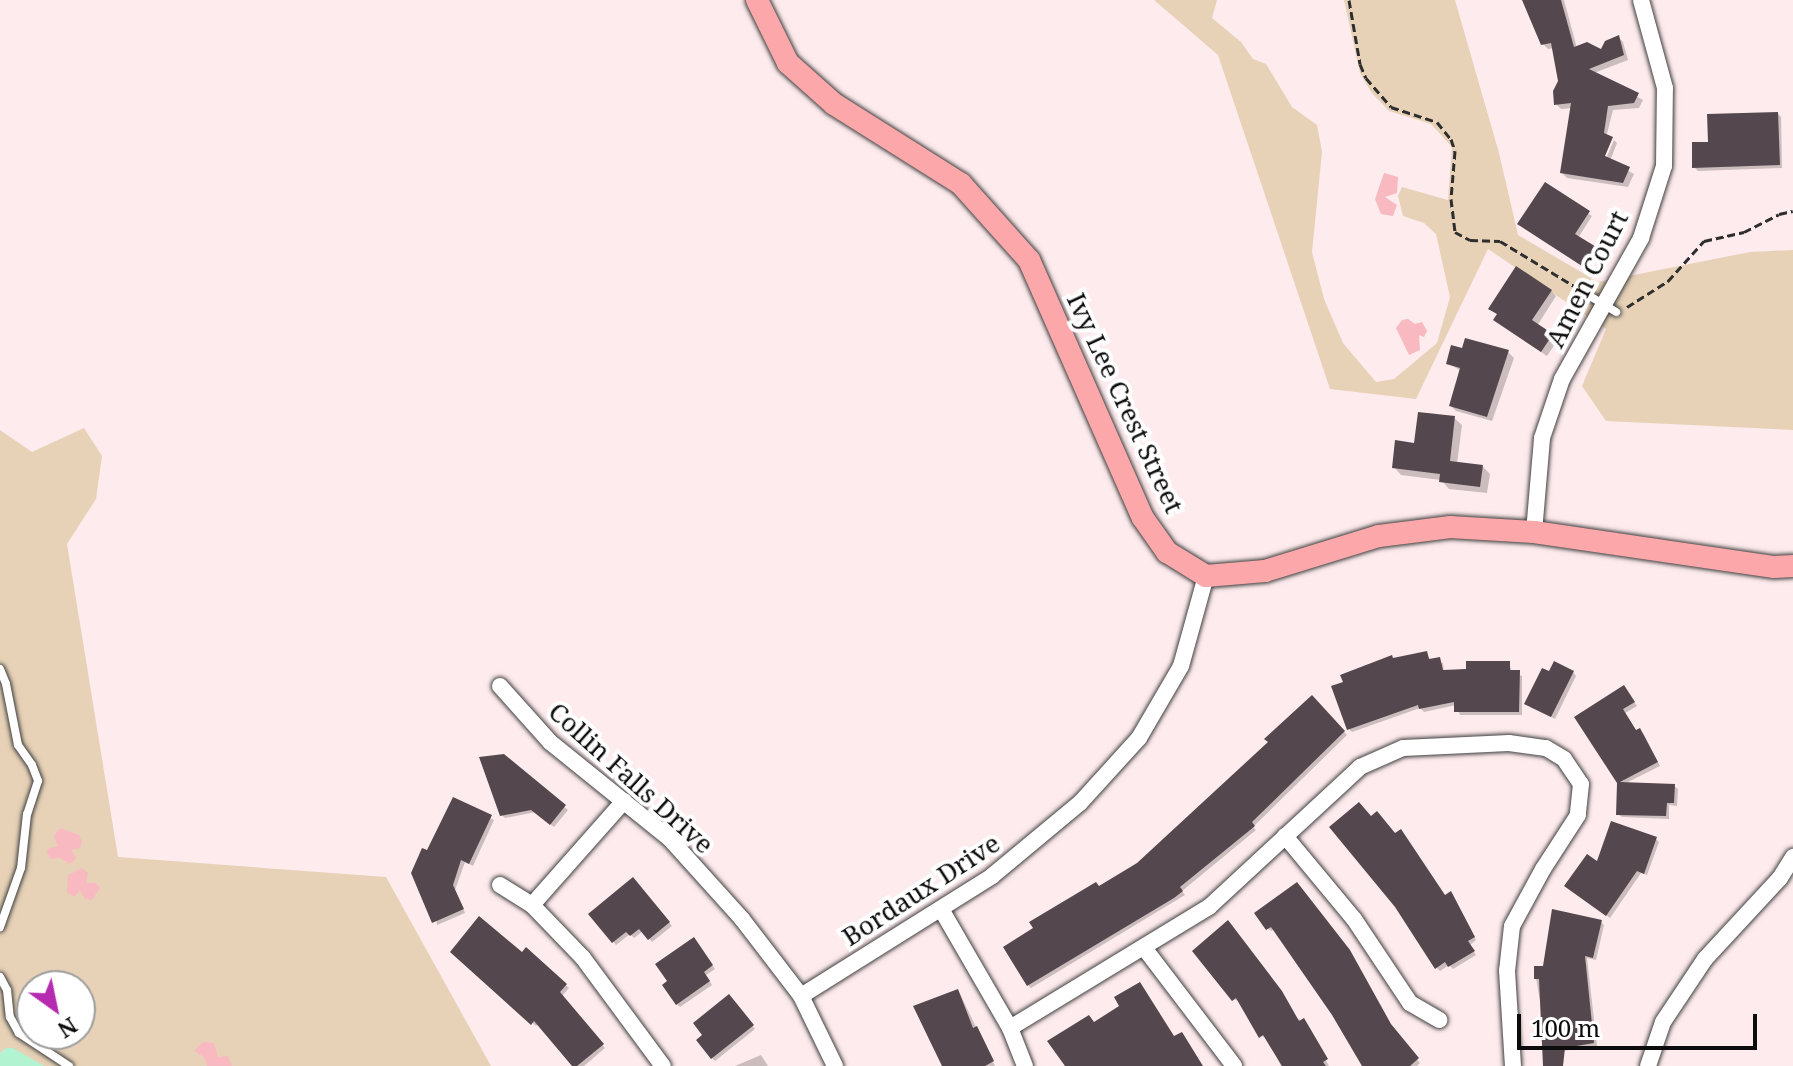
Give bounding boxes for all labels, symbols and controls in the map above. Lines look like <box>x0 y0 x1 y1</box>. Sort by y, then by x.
street label: Amen Court <box>1539 205 1635 353</box>
street label: Ivy Lee Crest Street <box>1060 288 1190 518</box>
street label: Collin Falls Drive <box>542 696 720 860</box>
street label: Bordaux Drive <box>836 827 1006 953</box>
north arrow <box>16 970 96 1050</box>
scale bar <box>1521 998 1761 1048</box>
text: N <box>53 1011 83 1046</box>
text: 100 m <box>1531 1011 1600 1044</box>

